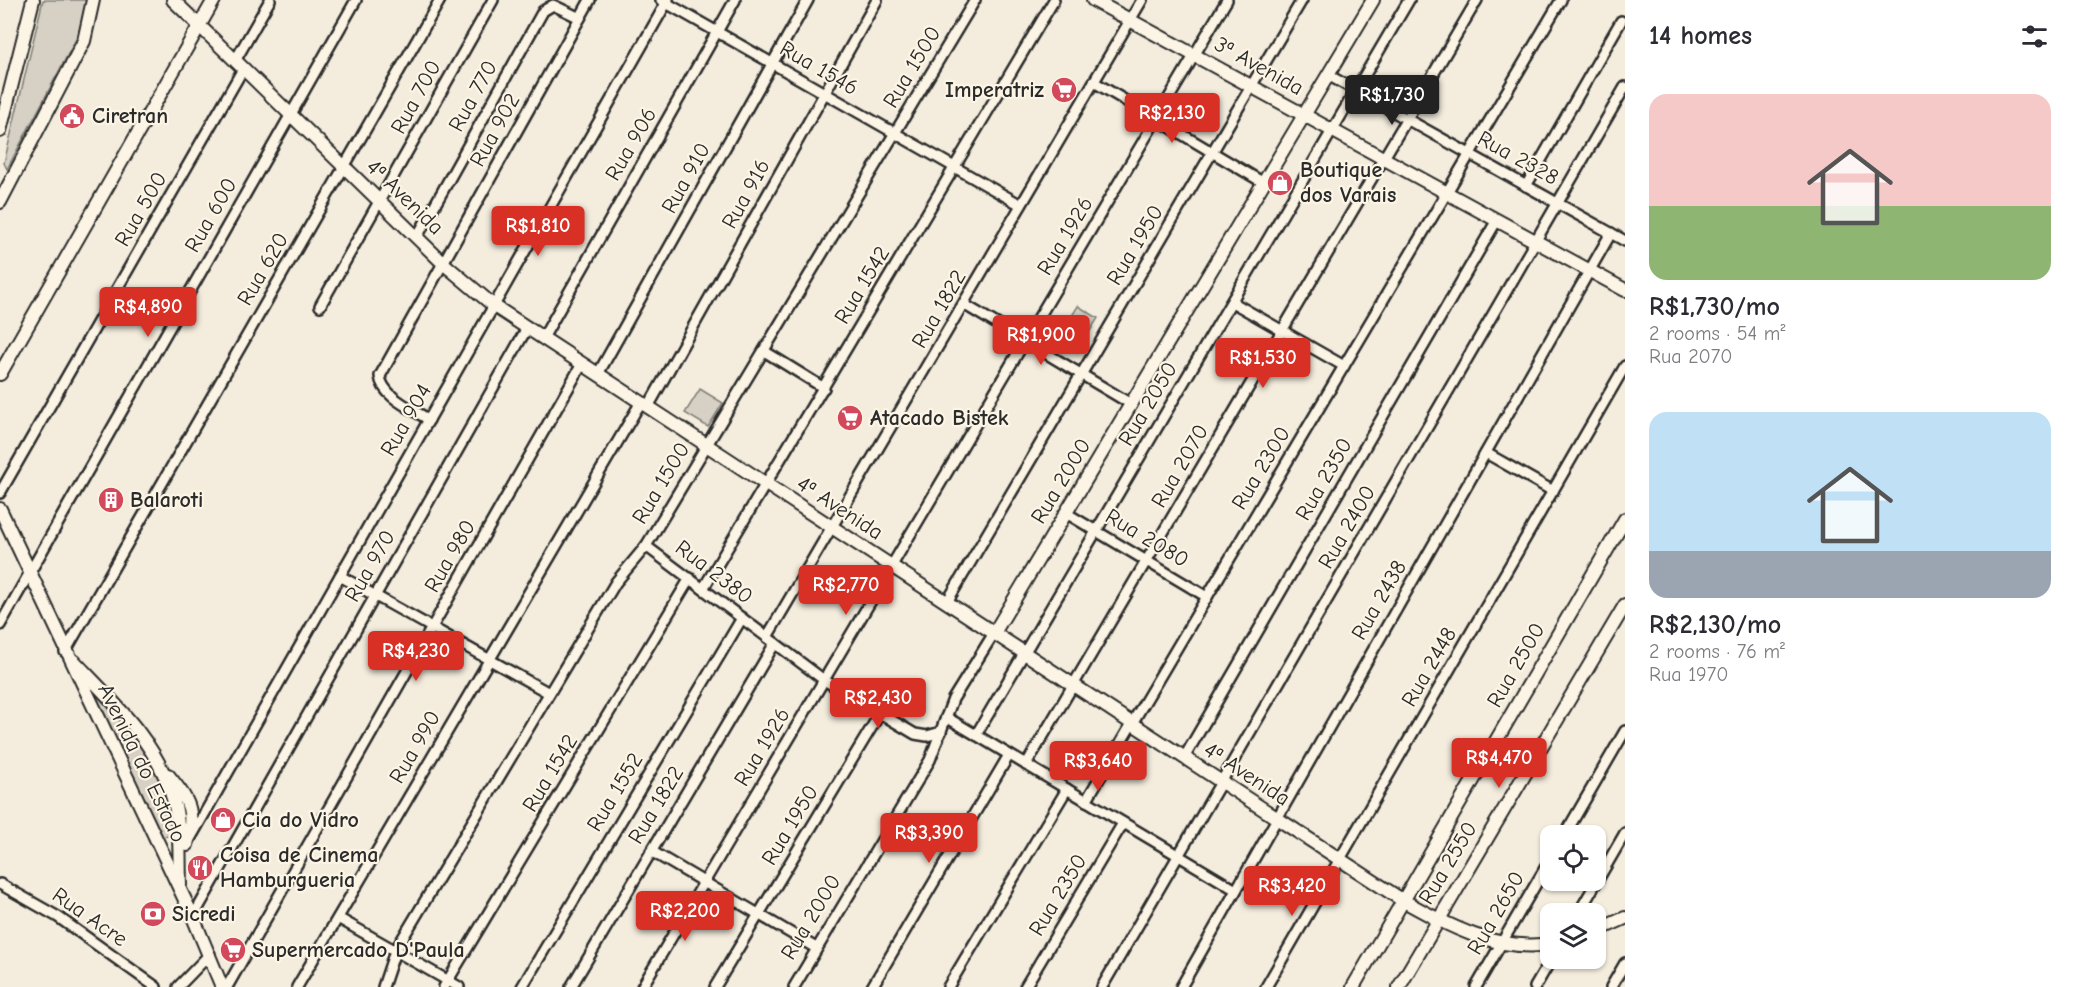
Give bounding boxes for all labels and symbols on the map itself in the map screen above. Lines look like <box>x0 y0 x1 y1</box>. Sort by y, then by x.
street label: Rua 1500 <box>878 22 946 112</box>
street label: 3ª Avenida <box>1210 31 1308 101</box>
street label: Rua 1546 <box>775 35 863 101</box>
street label: Rua 700 <box>385 56 447 138</box>
street label: Rua 770 <box>443 56 503 136</box>
supermarket icon: Imperatriz <box>1049 75 1079 105</box>
pin: R$1,730 <box>1337 75 1447 126</box>
place label: Imperatriz <box>945 77 1045 103</box>
street label: Rua 902 <box>464 89 526 171</box>
pin: R$2,130 <box>1117 93 1227 144</box>
public building icon: Ciretran <box>57 101 87 131</box>
place label: Ciretran <box>92 103 168 129</box>
street label: Rua 906 <box>600 103 662 185</box>
street label: Rua 2328 <box>1473 125 1563 191</box>
street label: Rua 910 <box>656 138 716 218</box>
street label: 4ª Avenida <box>361 154 449 240</box>
street label: Rua 916 <box>716 155 776 233</box>
place label: Boutique dos Varais <box>1300 157 1396 208</box>
street label: Rua 500 <box>109 167 173 251</box>
shop icon: Boutique dos Varais <box>1265 168 1295 198</box>
street label: Rua 600 <box>179 173 243 257</box>
street label: Rua 1926 <box>1031 192 1099 280</box>
street label: Rua 1950 <box>1101 200 1169 290</box>
pin: R$1,810 <box>483 206 593 257</box>
street label: Rua 620 <box>232 228 294 310</box>
street label: Rua 1542 <box>829 242 895 328</box>
street label: Rua 1822 <box>906 265 972 353</box>
pin: R$4,890 <box>93 287 203 338</box>
pin: R$1,900 <box>986 315 1096 366</box>
pin: R$1,530 <box>1208 338 1318 389</box>
street label: Rua 2050 <box>1113 357 1183 451</box>
street label: Rua 904 <box>375 379 437 461</box>
supermarket icon: Atacado Bistek <box>835 403 865 433</box>
place label: Atacado Bistek <box>870 405 1009 431</box>
street label: Rua 2070 <box>1146 420 1214 512</box>
street label: Rua 2300 <box>1226 422 1296 514</box>
street label: Rua 2350 <box>1290 433 1358 525</box>
street label: Rua 2000 <box>1025 434 1097 528</box>
street label: Rua 1500 <box>627 438 695 528</box>
street label: 4ª Avenida <box>792 471 888 545</box>
street label: Rua 2400 <box>1313 481 1381 573</box>
building icon: Balaroti <box>96 485 126 515</box>
place label: Balaroti <box>130 487 203 513</box>
street label: Rua 2080 <box>1101 503 1193 573</box>
street label: Rua 980 <box>419 515 481 597</box>
street label: Rua 970 <box>339 525 401 607</box>
street label: Rua 2380 <box>670 534 758 610</box>
street label: Rua 2438 <box>1346 556 1412 644</box>
pin: R$2,770 <box>791 565 901 616</box>
street label: Rua 2500 <box>1481 618 1551 712</box>
street label: Rua 2448 <box>1396 623 1462 711</box>
pin: R$4,230 <box>361 631 471 682</box>
pin: R$2,430 <box>823 678 933 729</box>
street label: Avenida do Estado <box>92 679 192 847</box>
street label: Rua 1926 <box>728 703 796 791</box>
street label: Rua 990 <box>384 706 446 788</box>
street label: Rua 1542 <box>517 730 583 816</box>
street label: 4ª Avenida <box>1199 737 1295 811</box>
pin: R$4,470 <box>1444 738 1554 789</box>
pin: R$3,640 <box>1043 741 1153 792</box>
street label: Rua 1552 <box>581 748 649 836</box>
street label: Rua 1822 <box>623 761 689 849</box>
street label: Rua 1950 <box>756 780 824 870</box>
shop icon: Cia do Vidro <box>208 805 238 835</box>
place label: Cia do Vidro <box>242 807 359 833</box>
pin: R$3,390 <box>874 813 984 864</box>
street label: Rua 2550 <box>1413 817 1483 909</box>
place label: Coisa de Cinema Hamburgueria <box>220 842 378 893</box>
street label: Rua 2350 <box>1023 849 1093 941</box>
restaurant icon: Coisa de Cinema Hamburgueria <box>185 853 215 883</box>
pin: R$3,420 <box>1237 866 1347 917</box>
street label: Rua 2650 <box>1462 867 1530 959</box>
street label: Rua 2000 <box>775 870 847 964</box>
street label: Rua Acre <box>47 882 133 952</box>
pin: R$2,200 <box>630 891 740 942</box>
bank icon: Sicredi <box>138 899 168 929</box>
place label: Sicredi <box>172 901 236 927</box>
supermarket icon: Supermercado D'Paula <box>218 935 248 965</box>
place label: Supermercado D'Paula <box>252 937 465 963</box>

